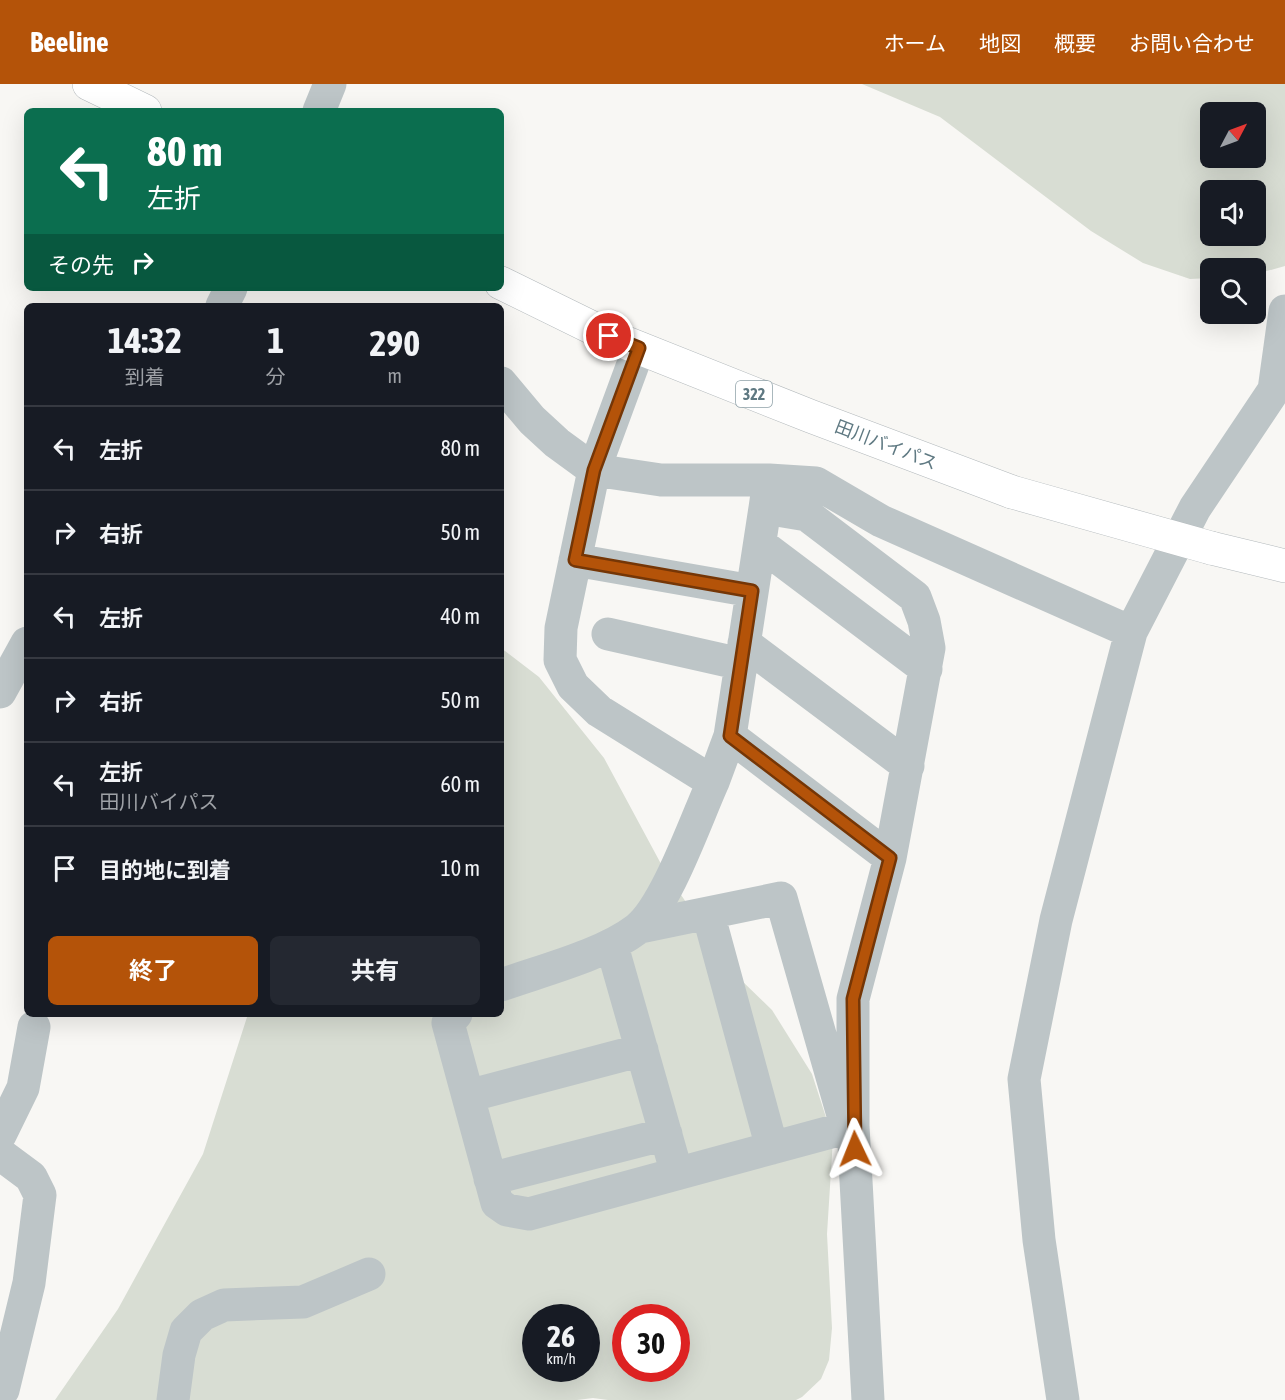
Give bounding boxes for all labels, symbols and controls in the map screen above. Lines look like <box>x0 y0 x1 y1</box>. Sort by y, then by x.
text: Beeline <box>30 26 109 58</box>
text: ホーム <box>884 31 946 55</box>
text: 地図 <box>979 31 1021 55</box>
text: 概要 <box>1054 31 1096 55</box>
text: お問い合わせ <box>1129 31 1255 55</box>
north arrow <box>1200 102 1266 168</box>
map controls <box>1200 102 1266 324</box>
text: 80 m <box>147 127 222 175</box>
icon: left <box>48 132 126 210</box>
button: sound <box>1200 180 1266 246</box>
text: 左折 <box>147 183 201 214</box>
icon: right <box>126 246 159 279</box>
text: その先 <box>48 252 114 278</box>
button: search <box>1200 258 1266 324</box>
pin <box>583 310 634 361</box>
text: 14:32 <box>108 319 182 361</box>
text: 1 <box>267 319 284 361</box>
icon: arrive <box>592 319 625 352</box>
text: 290 <box>369 322 420 364</box>
text: m <box>388 364 402 387</box>
text: 到着 <box>125 365 165 388</box>
text: 分 <box>266 365 286 388</box>
road number: 322 <box>736 381 772 407</box>
street label: 田川バイパス <box>832 415 940 474</box>
icon: left <box>48 432 81 465</box>
text: 80 m <box>440 435 480 461</box>
text: 左折 <box>99 437 143 463</box>
icon: right <box>48 516 81 549</box>
text: 50 m <box>440 519 480 545</box>
text: 右折 <box>99 521 143 547</box>
icon: left <box>48 600 81 633</box>
text: 40 m <box>440 603 480 629</box>
text: 左折 <box>99 605 143 631</box>
icon: right <box>48 684 81 717</box>
text: 50 m <box>440 687 480 713</box>
text: 右折 <box>99 689 143 715</box>
text: 左折 <box>99 759 143 785</box>
icon: left <box>48 768 81 801</box>
text: 60 m <box>440 771 480 797</box>
text: 田川バイパス <box>99 790 219 813</box>
icon: arrive <box>48 852 81 885</box>
text: 10 m <box>440 855 480 881</box>
text: 目的地に到着 <box>99 857 231 883</box>
button: 終了 <box>48 936 258 1005</box>
button: 共有 <box>270 936 480 1005</box>
position arrow <box>823 1117 887 1181</box>
speed limit sign: 30 <box>612 1304 690 1382</box>
text: 26 <box>547 1319 575 1353</box>
text: km/h <box>546 1350 576 1367</box>

